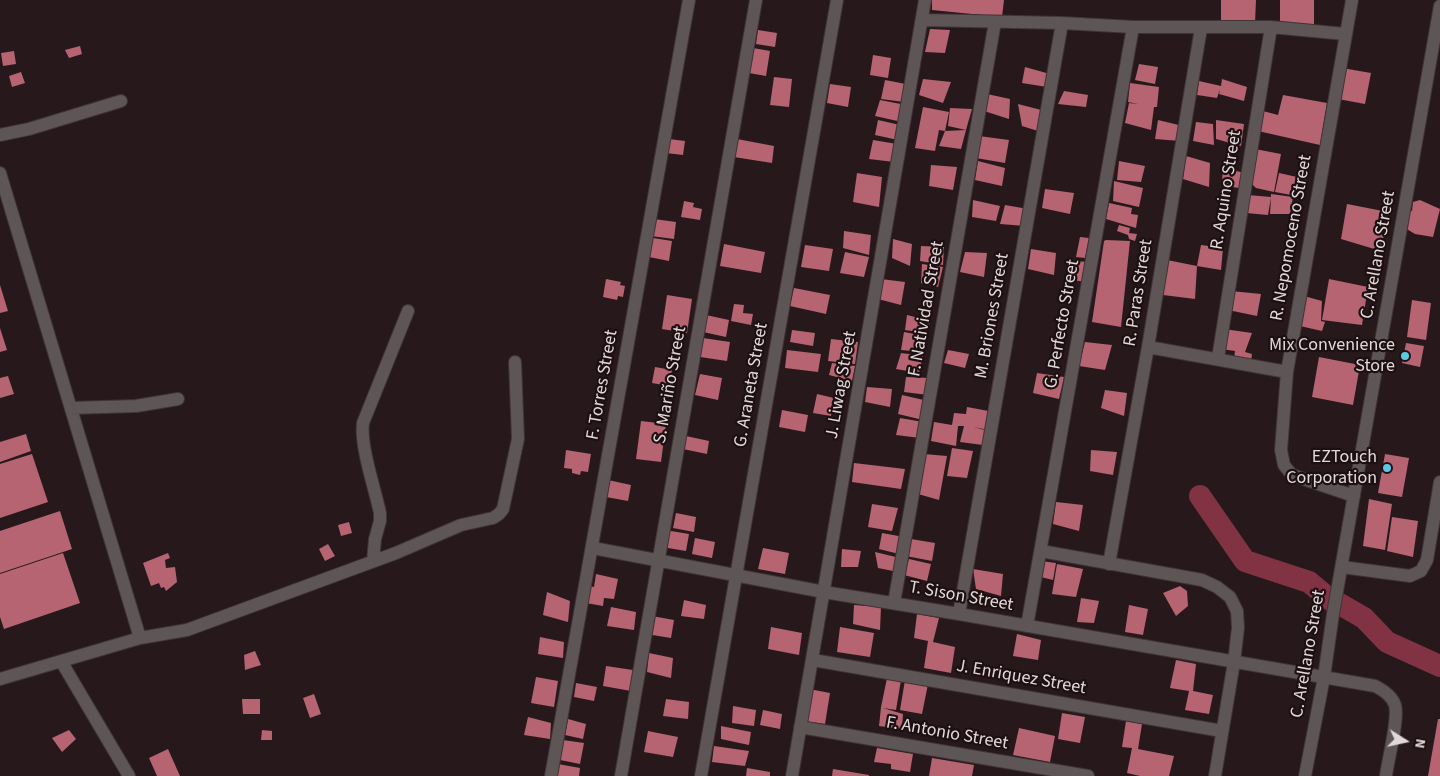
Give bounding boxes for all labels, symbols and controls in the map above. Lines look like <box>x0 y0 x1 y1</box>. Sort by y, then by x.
street label: R. Aquino Street <box>1207 129 1247 251</box>
street label: R. Nepomoceno Street <box>1267 153 1317 323</box>
street label: C. Arellano Street <box>1357 189 1401 321</box>
street label: R. Paras Street <box>1120 238 1158 348</box>
street label: F. Natividad Street <box>904 240 950 378</box>
street label: M. Briones Street <box>971 251 1015 381</box>
street label: G. Perfecto Street <box>1041 258 1085 390</box>
street label: G. Araneta Street <box>730 321 774 449</box>
street label: S. Mariño Street <box>650 325 692 445</box>
street label: F. Torres Street <box>583 328 623 442</box>
street label: J. Liwag Street <box>822 329 862 441</box>
place label: Mix Convenience Store <box>1269 335 1395 378</box>
marker: Mix Convenience Store <box>1399 350 1411 362</box>
place label: EZTouch Corporation <box>1286 447 1377 489</box>
marker: EZTouch Corporation <box>1381 462 1393 474</box>
street label: T. Sison Street <box>907 577 1015 617</box>
street label: C. Arellano Street <box>1287 588 1331 720</box>
street label: J. Enriquez Street <box>954 656 1088 700</box>
street label: F. Antonio Street <box>884 713 1010 755</box>
north arrow <box>1380 716 1430 766</box>
text: N <box>1409 737 1430 750</box>

